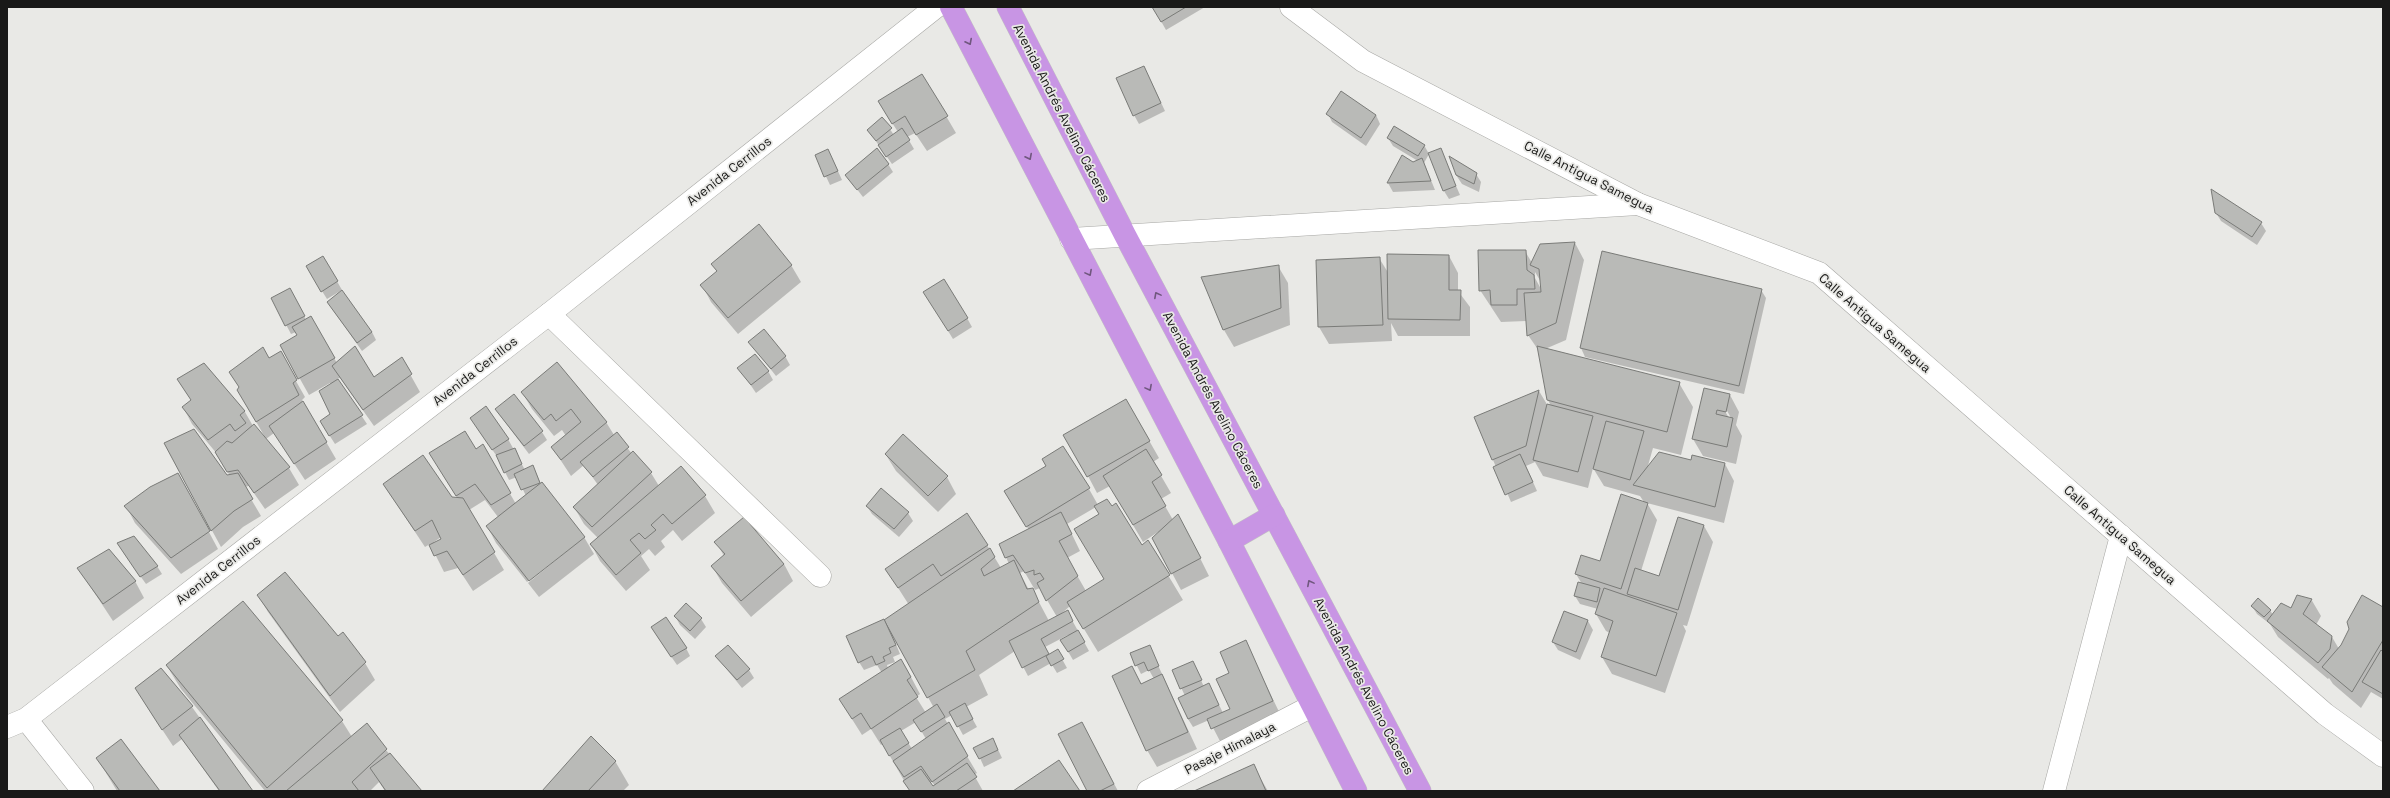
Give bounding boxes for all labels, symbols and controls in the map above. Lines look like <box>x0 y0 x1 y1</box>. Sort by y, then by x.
street label: Avenida Andrés Avelino Cáceres <box>1009 21 1115 205</box>
one-way arrow <box>964 37 972 45</box>
street label: Avenida Cerrillos <box>683 132 775 209</box>
street label: Calle Antigua Samegua <box>1521 137 1657 217</box>
one-way arrow <box>1024 153 1032 160</box>
one-way arrow <box>1084 268 1091 276</box>
street label: Calle Antigua Samegua <box>1815 270 1935 377</box>
one-way arrow <box>1154 292 1162 299</box>
street label: Avenida Andrés Avelino Cáceres <box>1159 309 1267 491</box>
street label: Avenida Cerrillos <box>429 332 521 409</box>
one-way arrow <box>1144 383 1152 391</box>
street label: Calle Antigua Samegua <box>2060 482 2180 589</box>
street label: Avenida Cerrillos <box>172 531 264 608</box>
one-way arrow <box>1307 580 1315 587</box>
street label: Avenida Andrés Avelino Cáceres <box>1310 595 1418 777</box>
street label: Pasaje Himalaya <box>1182 718 1279 778</box>

